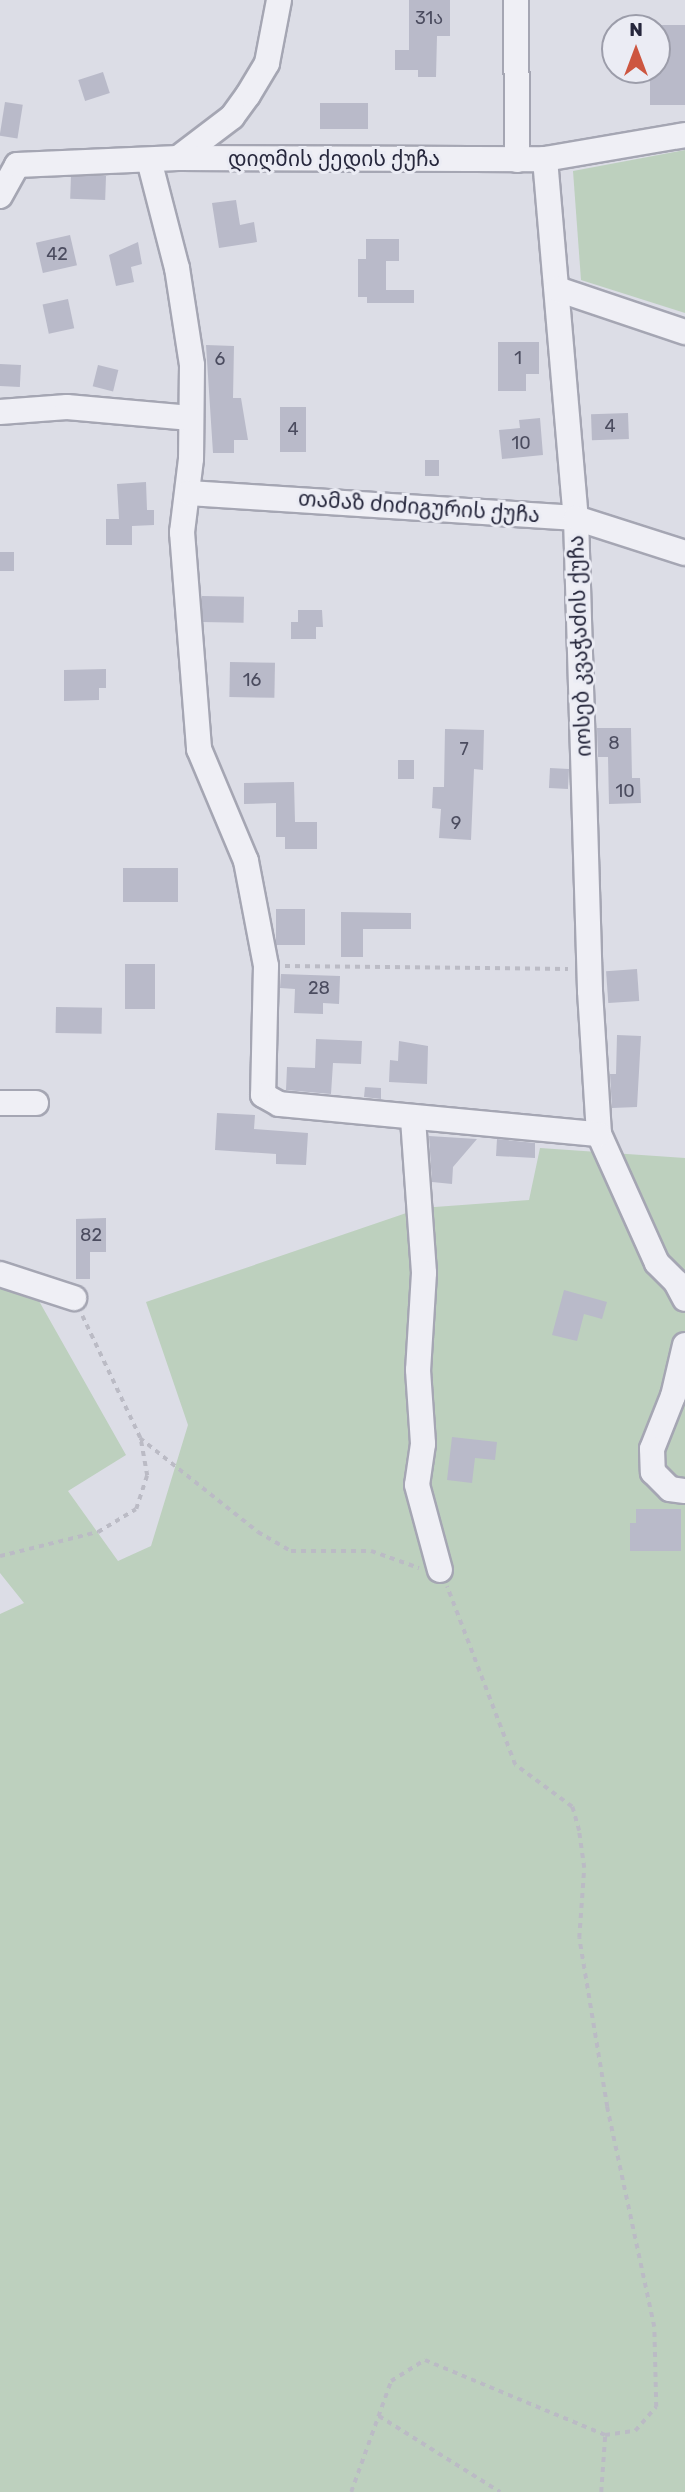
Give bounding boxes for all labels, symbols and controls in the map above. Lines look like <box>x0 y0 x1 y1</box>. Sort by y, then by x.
house number: 31ა <box>415 7 443 29</box>
north arrow <box>601 14 671 84</box>
text: N <box>629 18 643 41</box>
street label: დიღმის ქედის ქუჩა <box>228 146 440 172</box>
house number: 42 <box>46 243 68 265</box>
house number: 1 <box>514 347 522 369</box>
house number: 6 <box>215 348 225 370</box>
house number: 4 <box>604 415 616 437</box>
house number: 4 <box>287 418 299 440</box>
house number: 10 <box>511 432 531 454</box>
street label: თამაზ ძიძიგურის ქუჩა <box>297 486 541 528</box>
street label: იოსებ კვაჭაძის ქუჩა <box>564 535 596 757</box>
house number: 16 <box>243 669 261 691</box>
house number: 8 <box>608 732 620 754</box>
house number: 7 <box>459 738 469 760</box>
house number: 10 <box>615 780 635 802</box>
house number: 9 <box>451 812 461 834</box>
house number: 28 <box>308 977 330 999</box>
house number: 82 <box>80 1224 102 1246</box>

